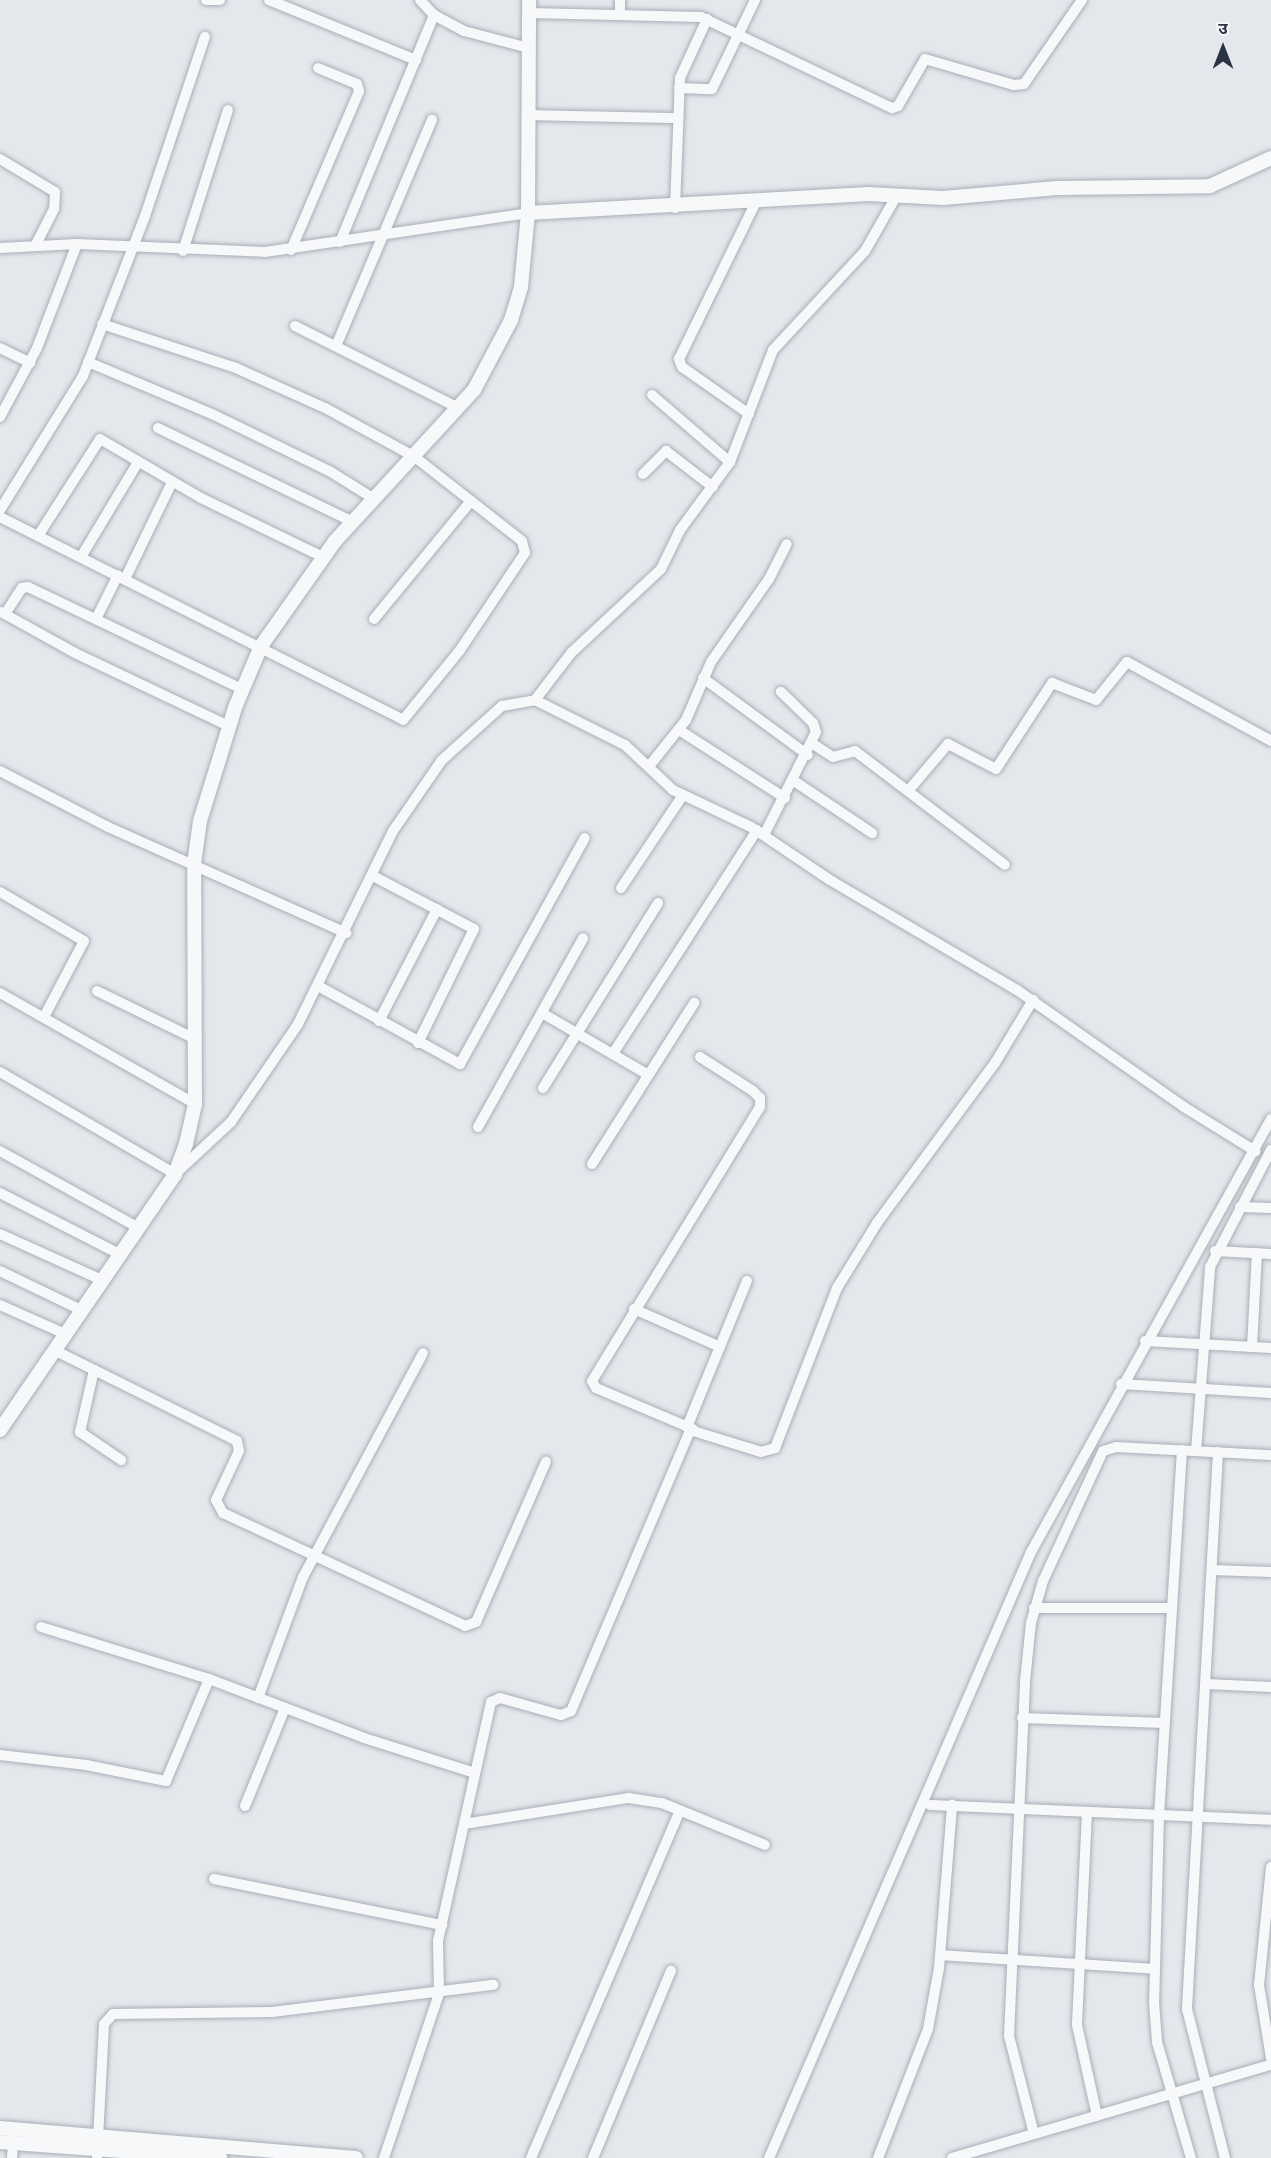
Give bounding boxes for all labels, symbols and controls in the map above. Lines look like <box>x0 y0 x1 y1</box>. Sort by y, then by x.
north arrow <box>1193 18 1253 78</box>
text: उ <box>1218 20 1228 40</box>

